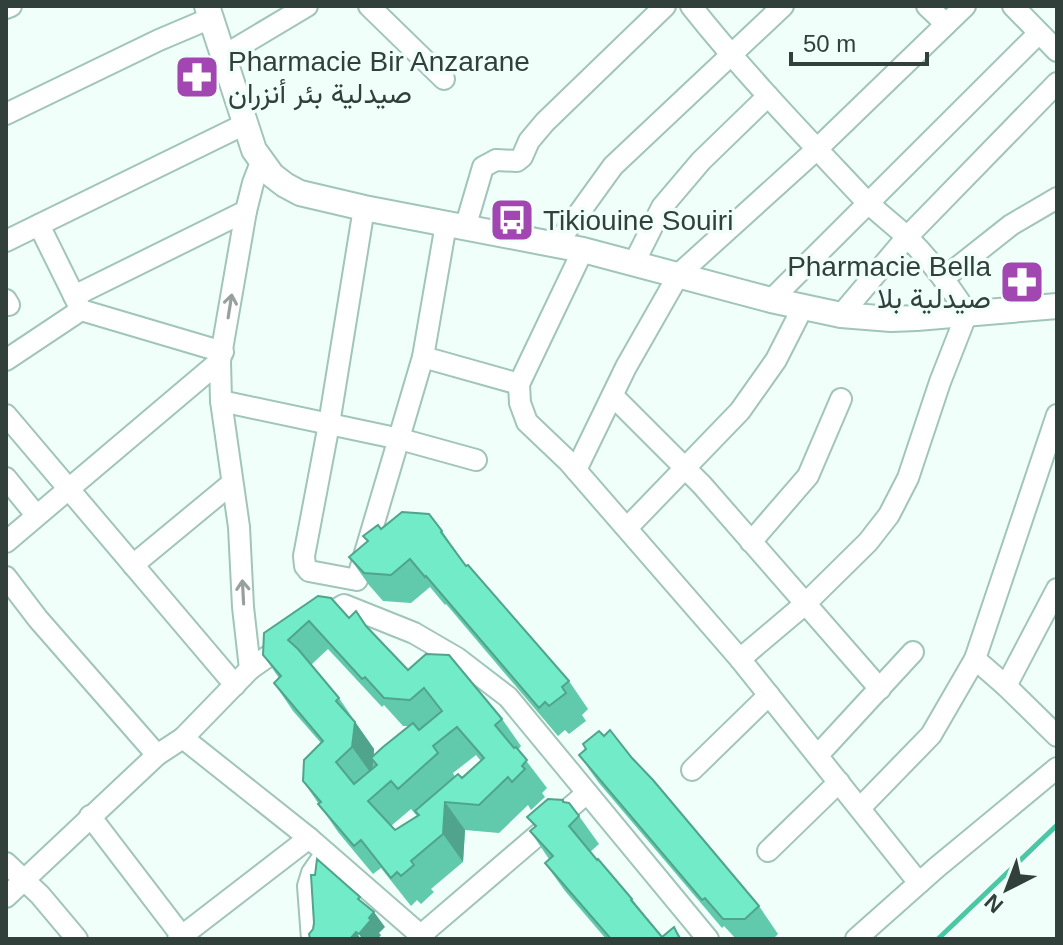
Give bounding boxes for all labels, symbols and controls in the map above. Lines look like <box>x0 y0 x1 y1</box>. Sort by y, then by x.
scale bar <box>791 16 927 66</box>
text: 50 m <box>803 30 856 57</box>
place label: Pharmacie Bir Anzarane صيدلية بئر أنزران <box>228 46 530 111</box>
pharmacy icon: Pharmacie Bir Anzarane صيدلية بئر أنزران <box>173 53 221 101</box>
bus stop icon: Tikiouine Souiri <box>488 196 536 244</box>
place label: Tikiouine Souiri <box>543 205 733 236</box>
place label: Pharmacie Bella صيدلية بلا <box>787 251 991 315</box>
pharmacy icon: Pharmacie Bella صيدلية بلا <box>998 258 1046 306</box>
one-way arrow <box>223 294 238 319</box>
one-way arrow <box>235 579 250 606</box>
north arrow <box>967 849 1047 929</box>
text: N <box>980 889 1008 918</box>

